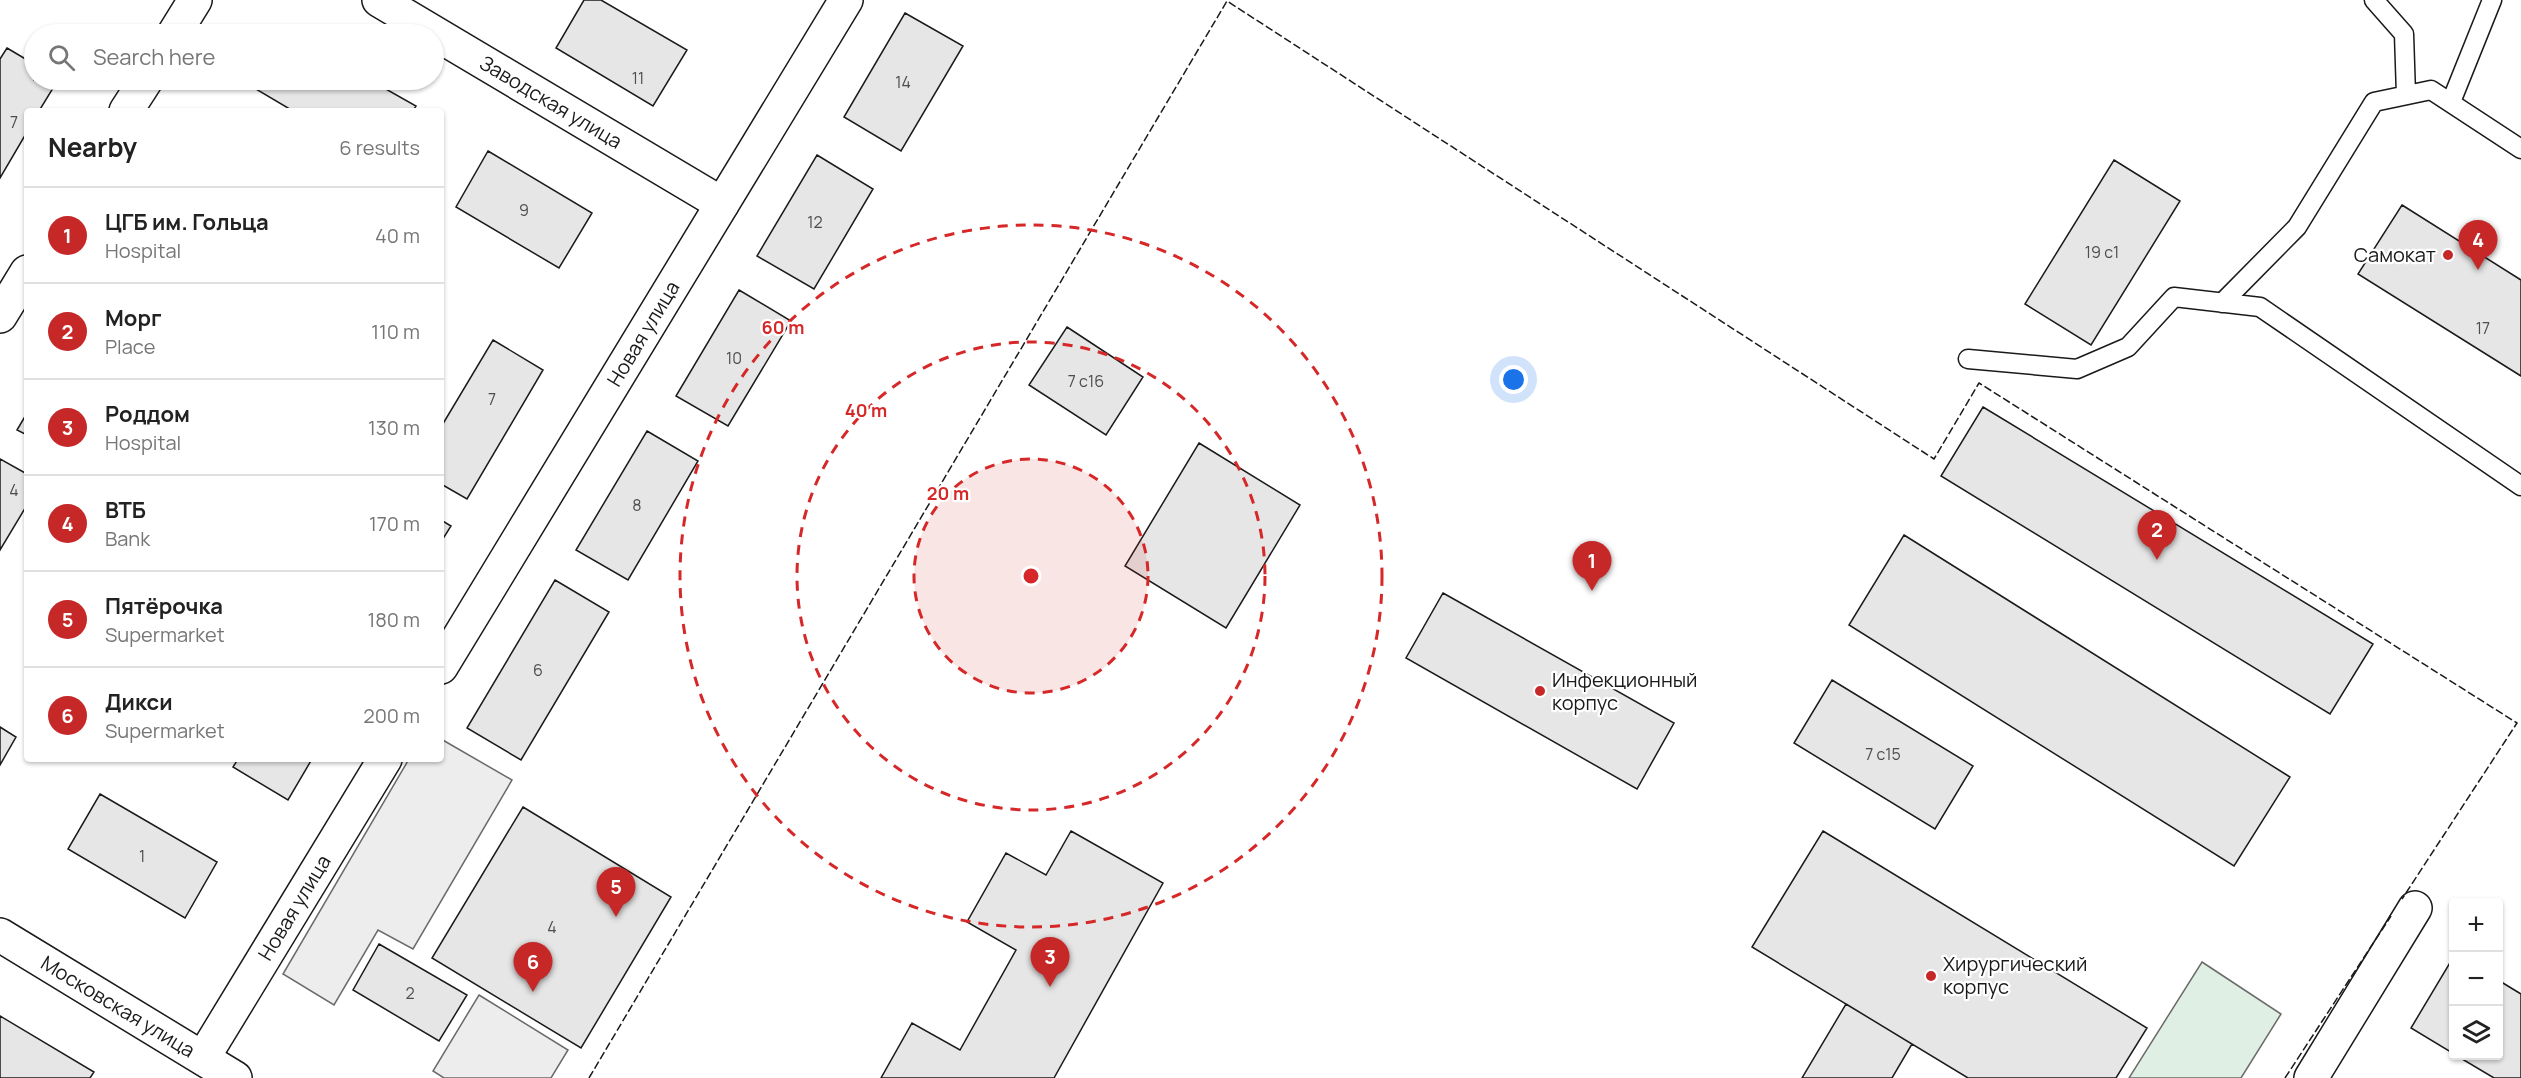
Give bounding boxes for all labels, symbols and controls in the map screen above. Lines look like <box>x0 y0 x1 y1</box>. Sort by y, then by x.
search box <box>24 24 444 90</box>
icon: search <box>45 41 78 74</box>
text: Search here <box>93 42 215 72</box>
street label: Заводская улица <box>475 49 627 155</box>
house number: 11 <box>632 67 644 89</box>
house number: 14 <box>895 71 911 93</box>
house number: 7 <box>10 111 18 133</box>
text: Nearby <box>48 129 137 165</box>
text: 6 results <box>339 134 420 161</box>
house number: 9 <box>519 199 529 221</box>
text: ЦГБ им. Гольца <box>105 207 269 237</box>
house number: 12 <box>807 211 823 233</box>
pin: 4 <box>2458 220 2498 270</box>
text: 1 <box>63 222 72 249</box>
text: 40 m <box>375 222 420 249</box>
text: Hospital <box>105 237 181 264</box>
house number: 19 с1 <box>2085 241 2119 263</box>
place label: Самокат <box>2354 241 2436 268</box>
marker: Самокат <box>2441 248 2455 262</box>
street label: Новая улица <box>601 276 685 391</box>
text: Морг <box>105 303 162 333</box>
text: 60 m <box>762 315 804 339</box>
house number: 17 <box>2476 317 2490 339</box>
text: 2 <box>62 318 73 345</box>
text: 110 m <box>371 318 420 345</box>
text: Place <box>105 333 155 360</box>
house number: 10 <box>726 347 742 369</box>
your location <box>1499 365 1528 394</box>
house number: 7 с16 <box>1068 370 1104 392</box>
house number: 7 <box>488 388 496 410</box>
text: 40 m <box>845 398 887 422</box>
text: Роддом <box>105 399 190 429</box>
text: 3 <box>62 414 73 441</box>
text: 130 m <box>368 414 420 441</box>
text: Hospital <box>105 429 181 456</box>
house number: 4 <box>9 479 19 501</box>
text: 20 m <box>927 481 969 505</box>
house number: 8 <box>632 494 642 516</box>
text: ВТБ <box>105 495 146 525</box>
text: 4 <box>61 510 74 537</box>
text: 170 m <box>369 510 420 537</box>
pin: 2 <box>2138 510 2176 560</box>
text: Bank <box>105 525 150 552</box>
pin: 1 <box>1572 542 1612 591</box>
centre of rings <box>1021 566 1041 586</box>
text: Пятёрочка <box>105 591 223 621</box>
text: 5 <box>62 606 73 633</box>
text: 180 m <box>367 606 420 633</box>
text: Supermarket <box>105 621 225 648</box>
house number: 6 <box>533 659 543 681</box>
place label: Инфекционный корпус <box>1552 666 1698 716</box>
marker: Инфекционный корпус <box>1533 684 1547 698</box>
text: Дикси <box>105 687 173 717</box>
text: 6 <box>61 702 74 729</box>
text: 200 m <box>363 702 420 729</box>
text: Supermarket <box>105 717 225 744</box>
house number: 7 с15 <box>1865 743 1901 765</box>
house number: 1 <box>139 845 145 867</box>
street label: Новая улица <box>252 850 337 965</box>
pin: 5 <box>596 868 636 917</box>
map controls <box>2449 898 2503 1060</box>
button: + <box>2449 898 2503 952</box>
house number: 4 <box>547 916 557 938</box>
pin: 3 <box>1030 938 1070 987</box>
pin: 6 <box>514 942 552 992</box>
street label: Московская улица <box>36 949 200 1064</box>
place label: Хирургический корпус <box>1943 950 2087 1000</box>
button: − <box>2449 952 2503 1006</box>
marker: Хирургический корпус <box>1924 969 1938 983</box>
house number: 2 <box>405 982 415 1004</box>
button: layers <box>2449 1006 2503 1060</box>

